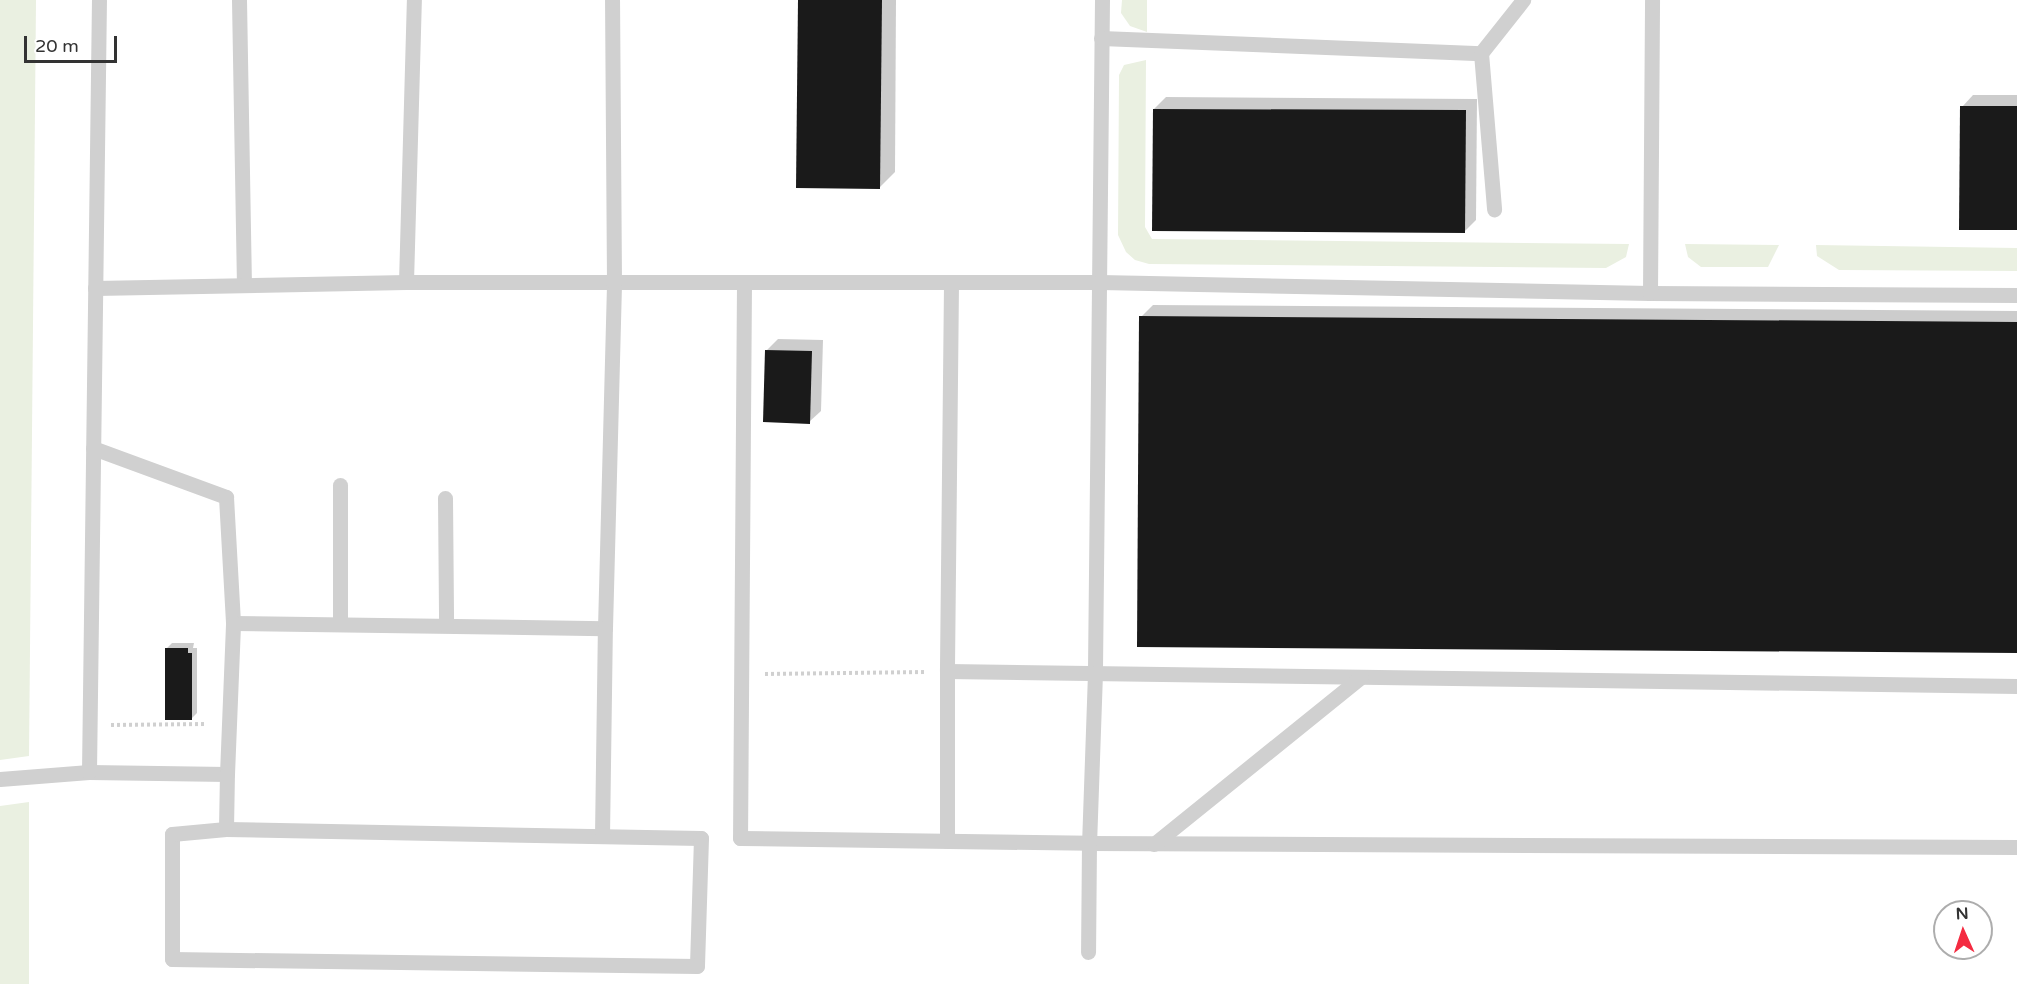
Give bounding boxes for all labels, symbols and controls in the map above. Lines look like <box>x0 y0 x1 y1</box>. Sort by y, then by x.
scale bar <box>27 24 120 62</box>
text: 20 m <box>35 35 79 57</box>
north arrow <box>1933 900 1993 960</box>
text: N <box>1955 904 1969 924</box>

